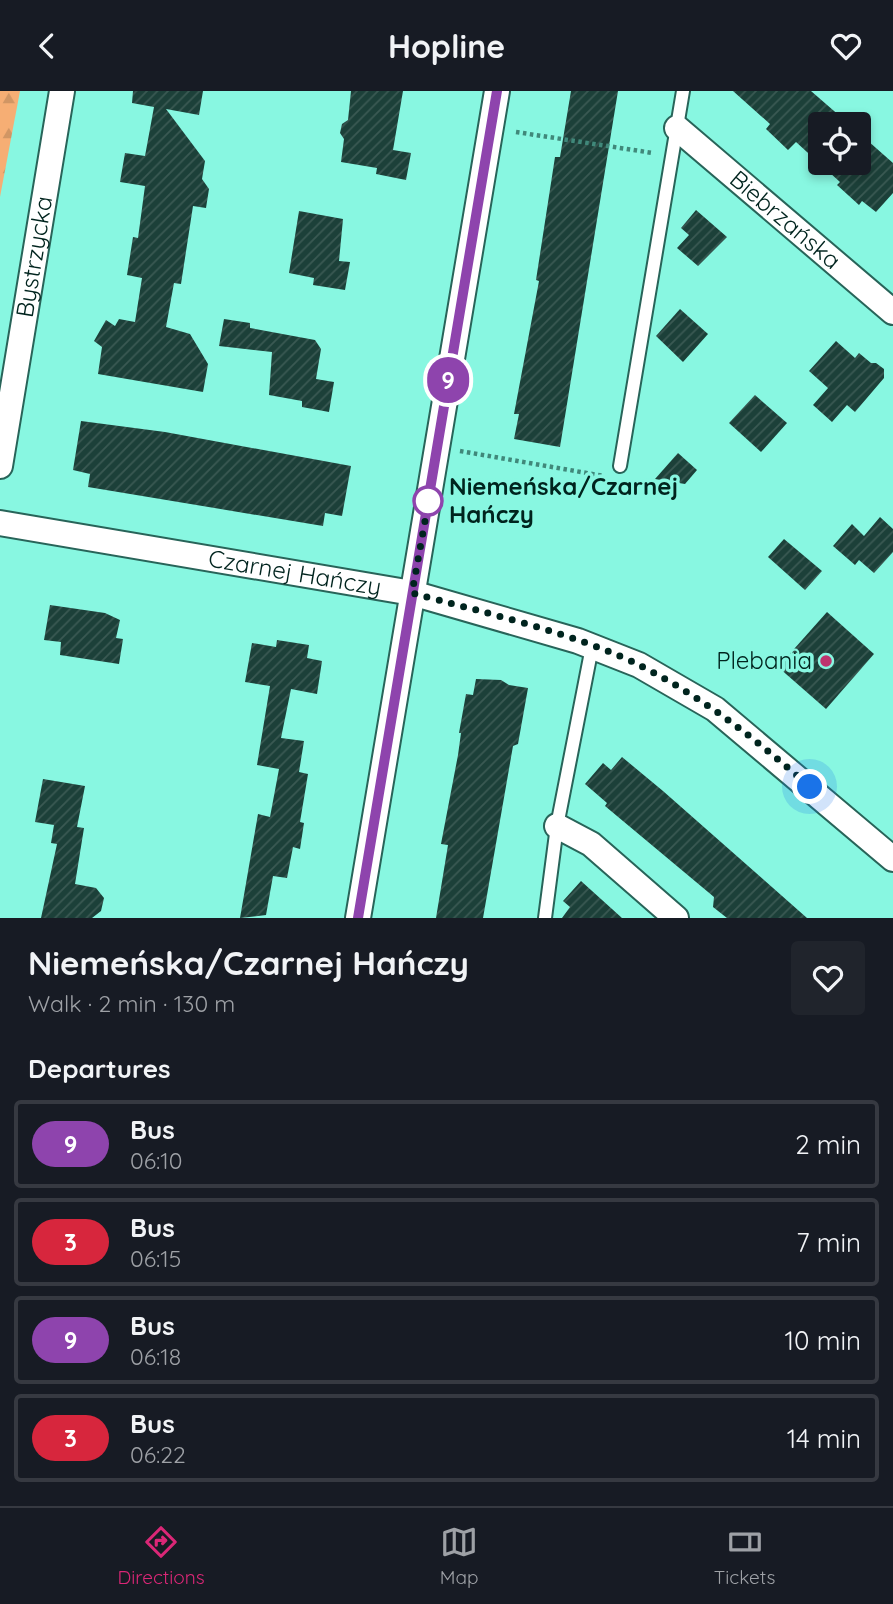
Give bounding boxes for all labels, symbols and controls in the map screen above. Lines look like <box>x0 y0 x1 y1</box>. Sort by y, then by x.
text: Hopline <box>388 26 505 66</box>
icon: back <box>28 27 66 65</box>
icon: heart <box>827 27 865 65</box>
map controls <box>808 112 871 175</box>
button: locate <box>808 112 871 175</box>
street label: Biebrzańska <box>724 164 847 275</box>
street label: Bystrzycka <box>9 194 58 320</box>
line badge: 9 <box>425 357 471 403</box>
text: 9 <box>441 365 455 395</box>
place label: Niemeńska/Czarnej Hańczy <box>449 471 678 529</box>
marker: Niemeńska/Czarnej Hańczy <box>413 486 443 516</box>
street label: Czarnej Hańczy <box>206 543 384 602</box>
place label: Plebania <box>716 645 812 675</box>
marker: Plebania <box>818 653 834 669</box>
your location <box>792 769 827 804</box>
button: heart <box>791 941 865 1015</box>
text: Niemeńska/Czarnej Hańczy <box>28 942 469 983</box>
text: Walk · 2 min · 130 m <box>28 989 235 1018</box>
text: Departures <box>28 1052 171 1085</box>
text: Bus <box>130 1113 175 1146</box>
text: 2 min <box>795 1128 861 1161</box>
text: 9 <box>64 1129 77 1159</box>
text: 06:10 <box>130 1146 183 1175</box>
text: Bus <box>130 1211 175 1244</box>
text: 7 min <box>796 1226 861 1259</box>
text: 3 <box>64 1227 77 1257</box>
text: 06:15 <box>130 1244 181 1273</box>
text: Bus <box>130 1309 175 1342</box>
text: 10 min <box>785 1324 861 1357</box>
text: 9 <box>64 1325 77 1355</box>
text: 06:18 <box>130 1342 181 1371</box>
text: Bus <box>130 1407 175 1440</box>
text: 14 min <box>787 1422 861 1455</box>
text: 3 <box>64 1423 77 1453</box>
text: 06:22 <box>130 1440 186 1469</box>
tab: Directions <box>118 1523 205 1589</box>
tab: Map <box>440 1523 479 1589</box>
tab: Tickets <box>714 1523 775 1589</box>

